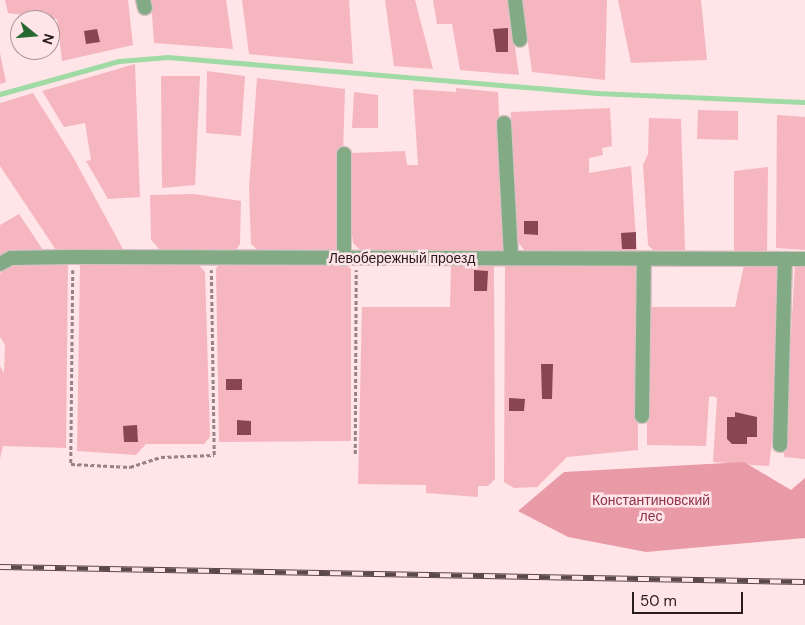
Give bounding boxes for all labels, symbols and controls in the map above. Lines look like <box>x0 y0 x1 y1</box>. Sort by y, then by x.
north arrow <box>10 10 60 60</box>
text: N <box>38 32 58 47</box>
street label: Левобережный проезд <box>329 250 475 266</box>
park label: Константиновский лес <box>592 492 710 524</box>
scale bar <box>635 582 746 614</box>
text: 50 m <box>640 591 677 611</box>

